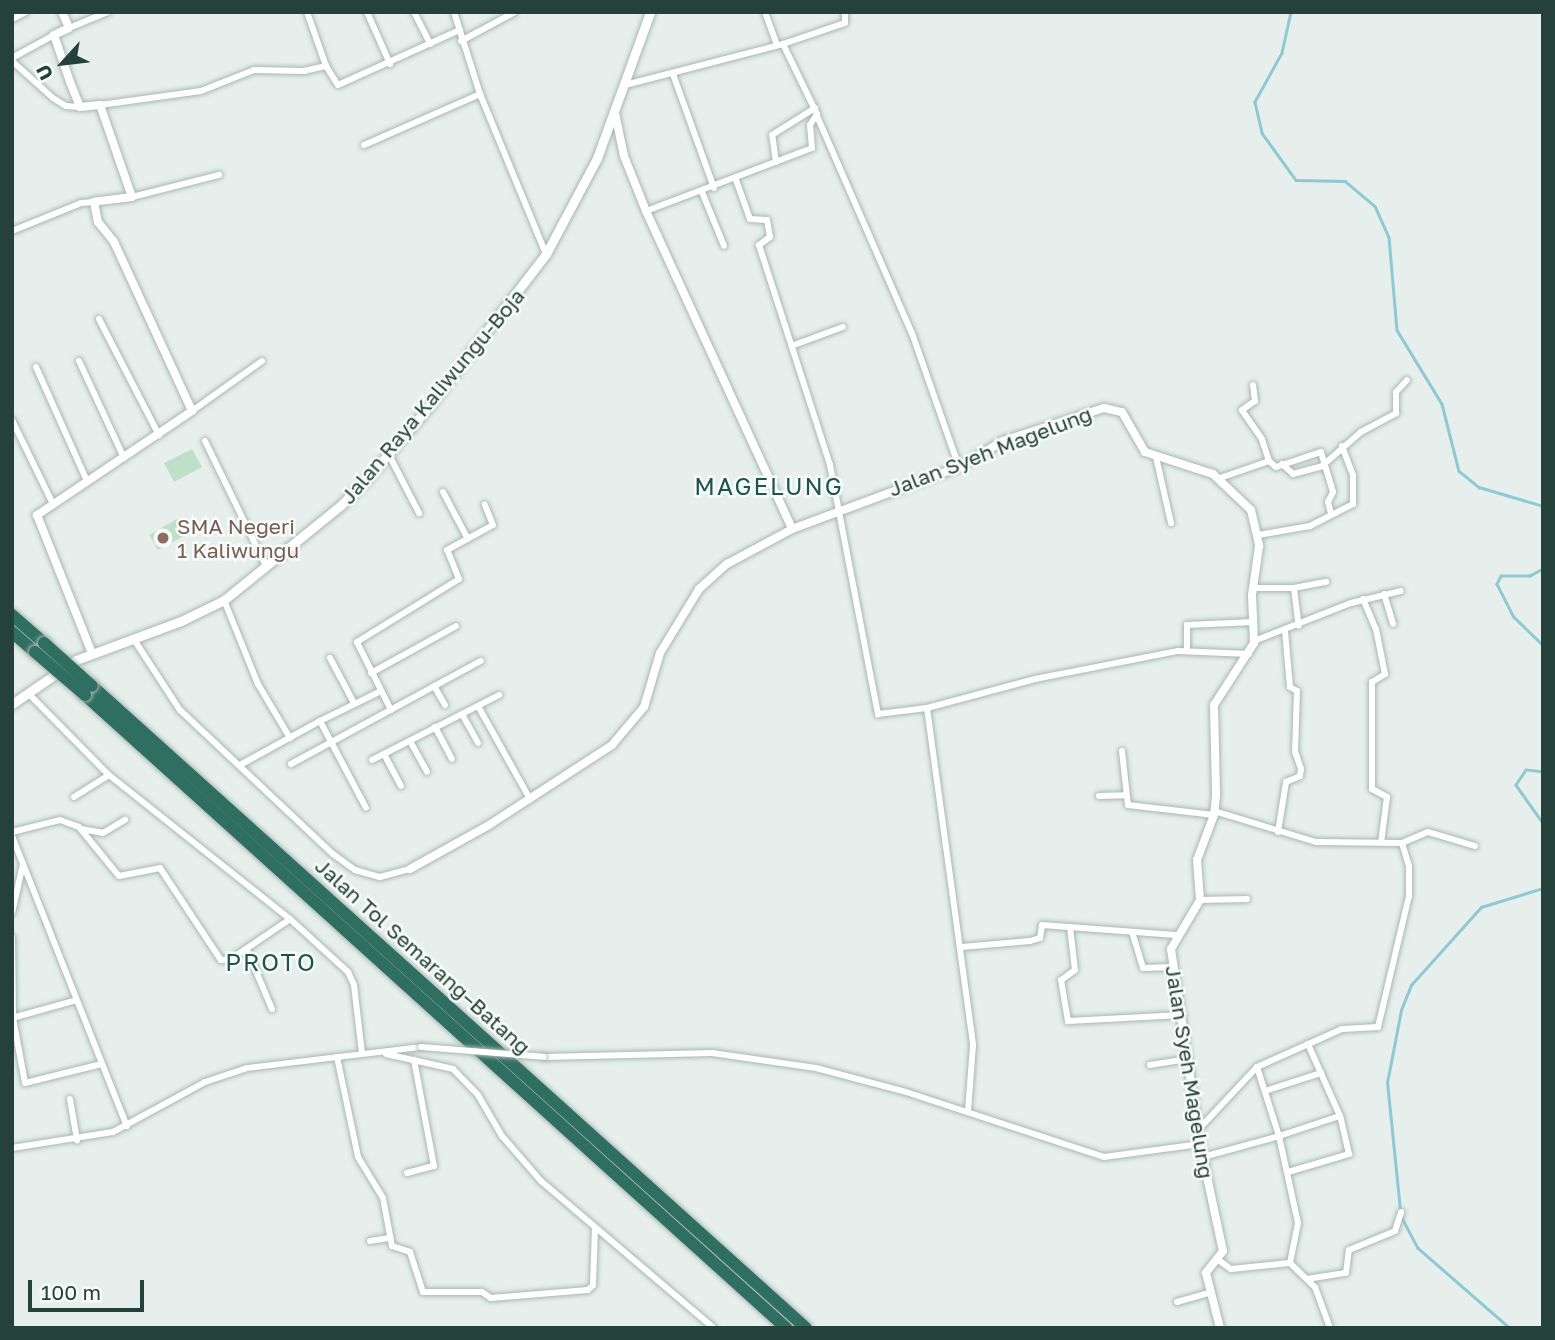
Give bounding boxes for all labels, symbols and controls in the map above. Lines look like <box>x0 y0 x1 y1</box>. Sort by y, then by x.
north arrow <box>28 28 98 98</box>
text: U <box>30 61 57 84</box>
street label: Jalan Raya Kaliwungu-Boja <box>335 283 529 509</box>
street label: Jalan Syeh Magelung <box>885 401 1095 501</box>
district label: MAGELUNG <box>695 472 843 500</box>
place label: SMA Negeri 1 Kaliwungu <box>177 513 299 563</box>
marker: SMA Negeri 1 Kaliwungu <box>155 530 171 546</box>
street label: Jalan Tol Semarang–Batang <box>310 853 536 1059</box>
district label: PROTO <box>226 948 316 976</box>
street label: Jalan Syeh Magelung <box>1161 964 1219 1180</box>
scale bar <box>32 1266 147 1310</box>
text: 100 m <box>41 1279 101 1305</box>

